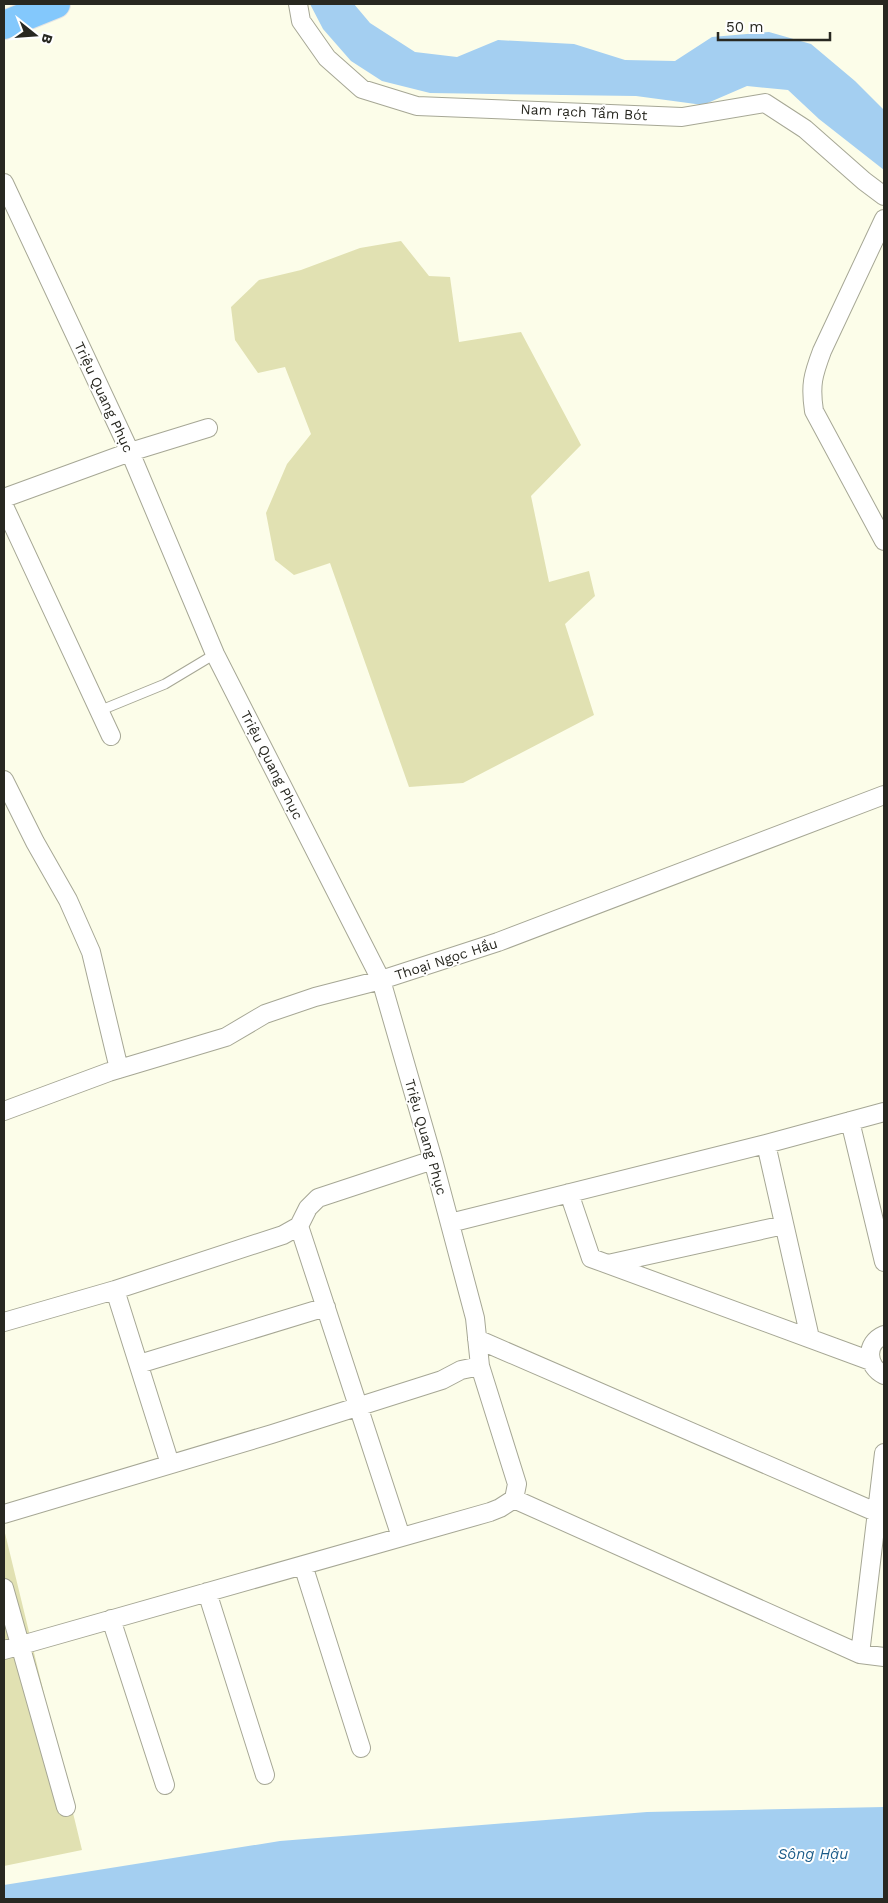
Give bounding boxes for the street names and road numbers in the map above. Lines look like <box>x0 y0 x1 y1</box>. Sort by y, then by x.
street label: Nam rạch Tầm Bót <box>520 101 648 123</box>
street label: Triệu Quang Phục <box>71 339 137 455</box>
street label: Triệu Quang Phục <box>238 708 306 822</box>
street label: Thoại Ngọc Hầu <box>393 935 499 983</box>
street label: Triệu Quang Phục <box>402 1077 450 1197</box>

